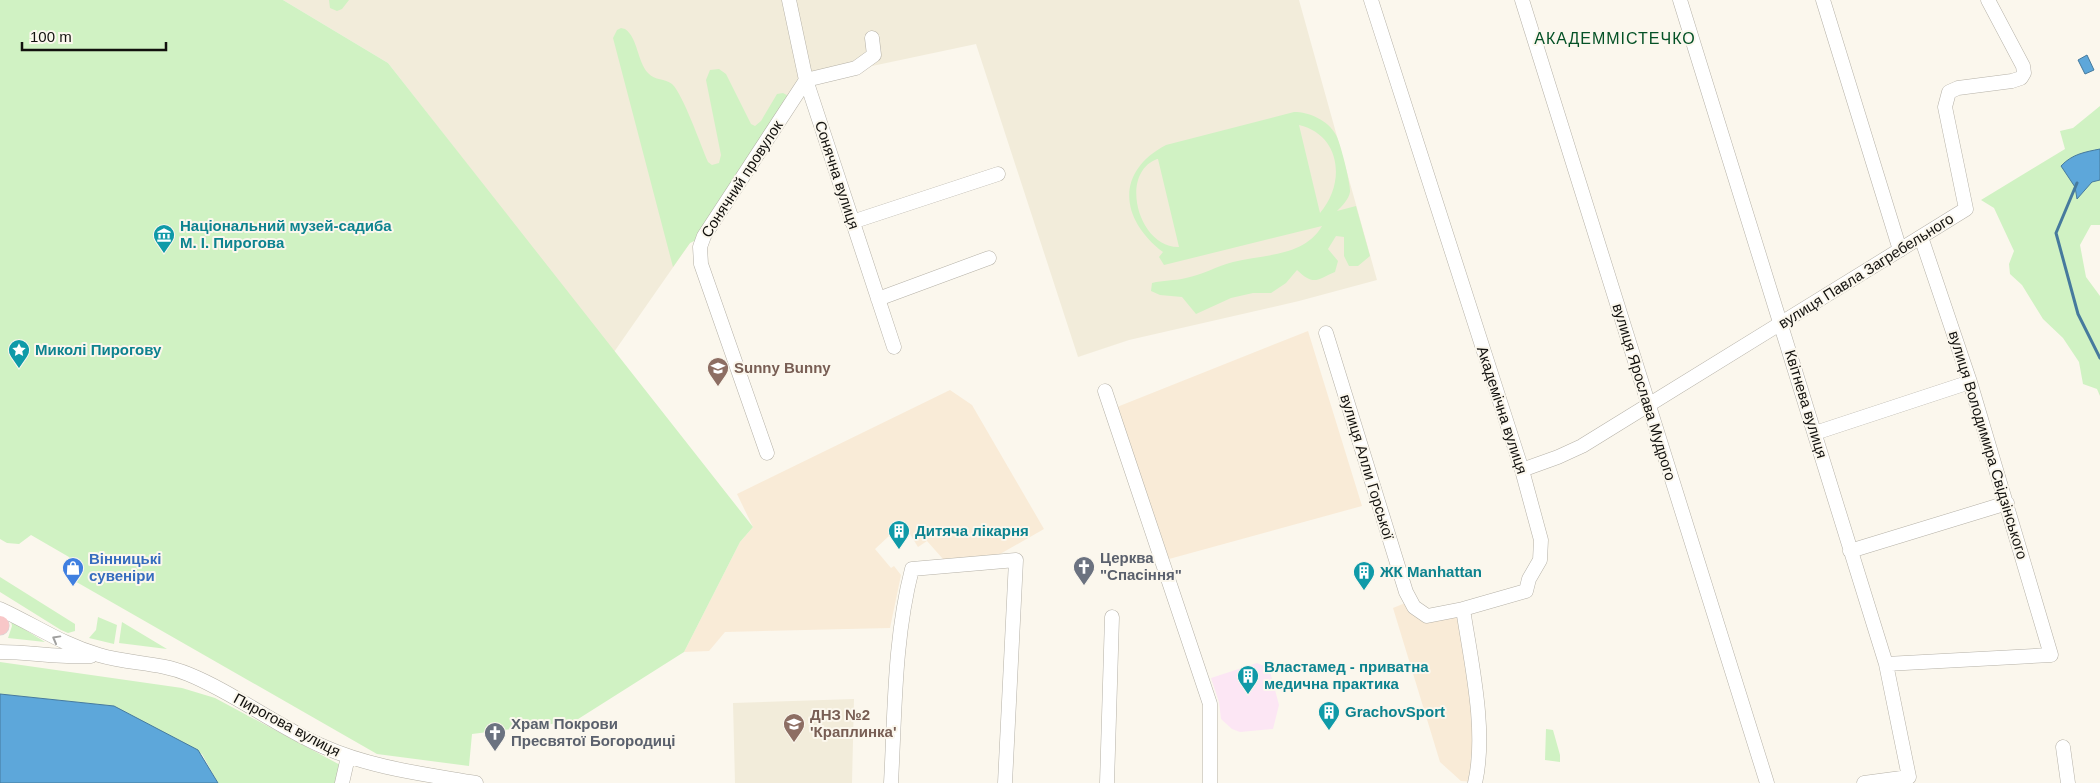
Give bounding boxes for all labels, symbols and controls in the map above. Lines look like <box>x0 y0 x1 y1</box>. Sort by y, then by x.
scale bar <box>22 20 166 52</box>
text: 100 m <box>30 28 72 45</box>
district label: АКАДЕММІСТЕЧКО <box>1534 30 1696 47</box>
street label: Сонячний провулок <box>697 117 786 240</box>
street label: Сонячна вулиця <box>812 119 863 231</box>
street label: вулиця Павла Загребельного <box>1775 210 1956 332</box>
place label: Національний музей-садиба М. І. Пирогова <box>180 217 392 251</box>
museum icon: Національний музей-садиба М. І. Пирогова <box>152 223 176 254</box>
street label: вулиця Ярослава Мудрого <box>1609 301 1679 482</box>
street label: вулиця Володимира Свідзінського <box>1946 329 2031 561</box>
place icon: Миколі Пирогову <box>7 338 31 369</box>
place label: Миколі Пирогову <box>35 341 162 358</box>
street label: Академічна вулиця <box>1474 344 1531 476</box>
street label: Квітнева вулиця <box>1782 348 1831 460</box>
school or university icon: Sunny Bunny <box>706 356 730 387</box>
place label: Sunny Bunny <box>734 359 831 376</box>
street label: вулиця Алли Горської <box>1337 392 1398 542</box>
building icon: Дитяча лікарня <box>887 519 911 550</box>
place label: Дитяча лікарня <box>915 522 1029 539</box>
place label: Церква "Спасіння" <box>1100 549 1182 583</box>
place label: Вінницькі сувеніри <box>89 550 161 584</box>
church icon: Церква "Спасіння" <box>1072 555 1096 586</box>
shop icon: Вінницькі сувеніри <box>61 556 85 587</box>
building icon: ЖК Manhattan <box>1352 560 1376 591</box>
place label: ЖК Manhattan <box>1379 563 1482 580</box>
one-way arrow <box>52 635 61 645</box>
place label: Властамед - приватна медична практика <box>1264 658 1429 692</box>
building icon: Властамед - приватна медична практика <box>1236 664 1260 695</box>
street label: Пирогова вулиця <box>231 689 343 760</box>
building icon: GrachovSport <box>1317 700 1341 731</box>
place label: GrachovSport <box>1345 703 1445 720</box>
place label: ДНЗ №2 'Краплинка' <box>810 706 897 740</box>
school or university icon: ДНЗ №2 'Краплинка' <box>782 712 806 743</box>
place label: Храм Покрови Пресвятої Богородиці <box>511 715 675 749</box>
church icon: Храм Покрови Пресвятої Богородиці <box>483 721 507 752</box>

